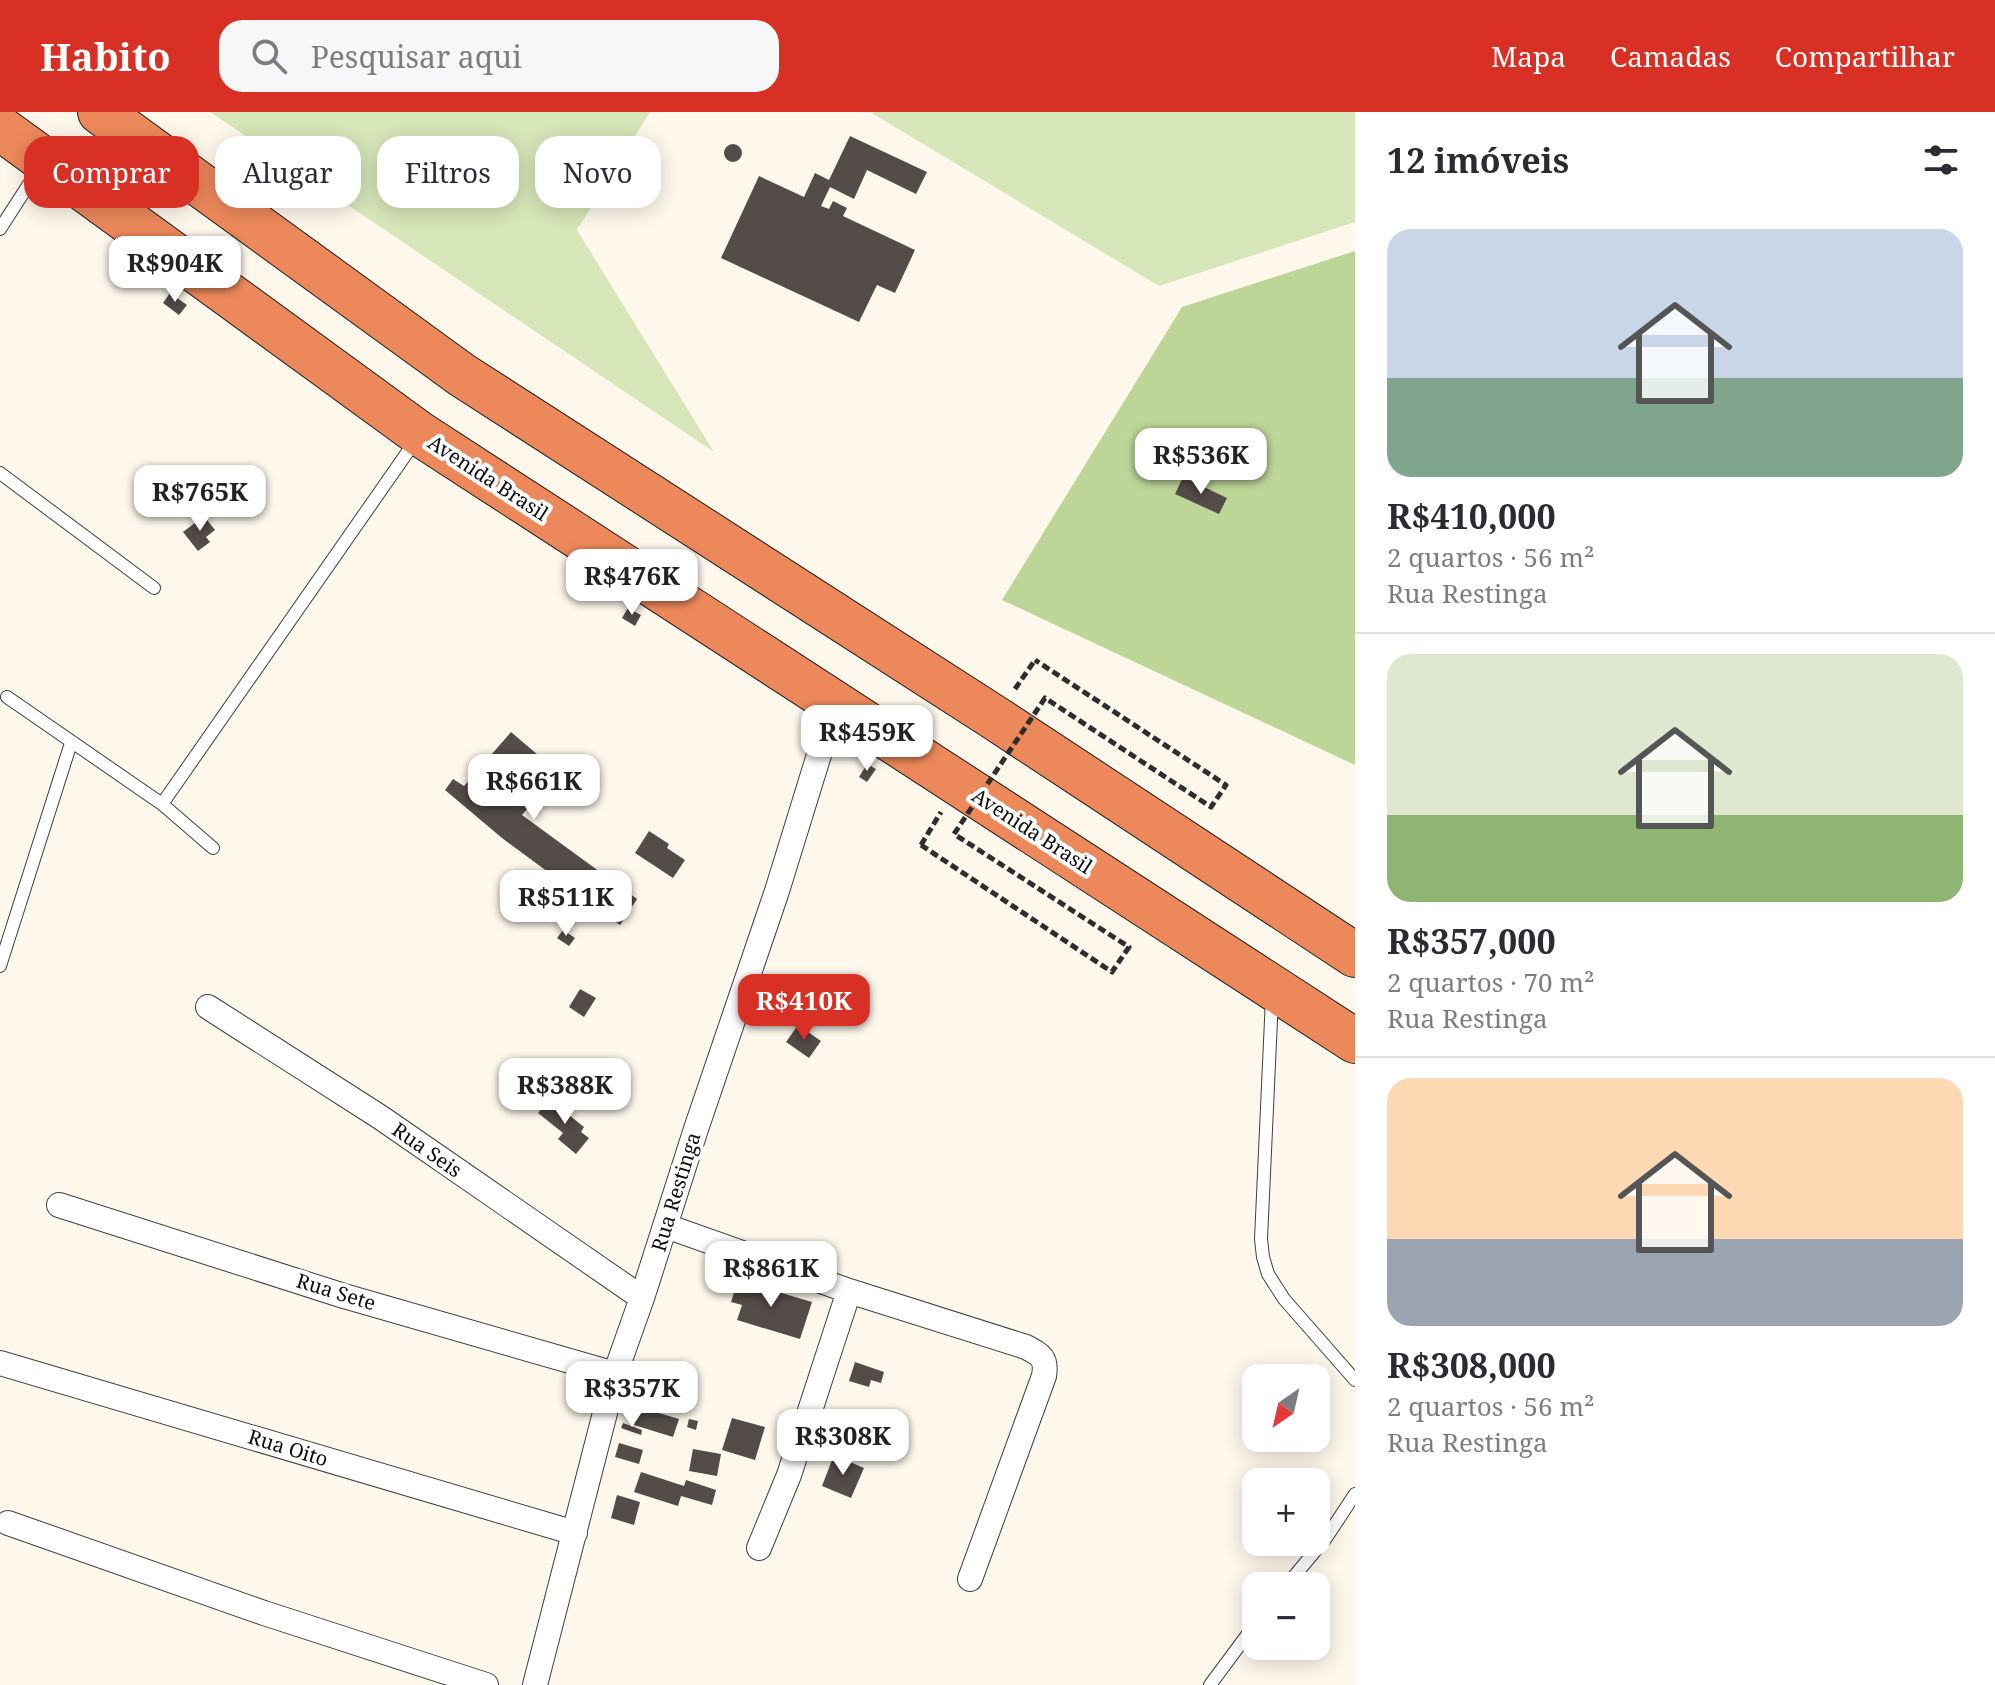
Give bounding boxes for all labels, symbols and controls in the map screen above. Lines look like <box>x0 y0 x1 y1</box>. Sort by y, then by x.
search box <box>219 20 779 92</box>
text: Habito <box>40 30 171 82</box>
icon: search <box>247 34 291 78</box>
text: Pesquisar aqui <box>311 36 522 77</box>
text: Mapa <box>1491 37 1566 75</box>
text: Camadas <box>1610 37 1731 75</box>
text: Compartilhar <box>1775 37 1955 75</box>
chip: Comprar <box>24 136 199 208</box>
chip: Alugar <box>215 136 361 208</box>
chip: Filtros <box>377 136 519 208</box>
chip: Novo <box>535 136 661 208</box>
text: 12 imóveis <box>1387 137 1569 183</box>
icon: filters <box>1919 138 1963 182</box>
pin: R$904K <box>110 236 240 304</box>
text: R$904K <box>127 244 223 280</box>
icon: home <box>1603 281 1747 425</box>
pin: R$536K <box>1136 428 1266 496</box>
street label: Avenida Brasil <box>423 429 554 527</box>
text: R$536K <box>1153 436 1249 472</box>
pin: R$765K <box>135 465 265 533</box>
text: R$765K <box>152 473 248 509</box>
text: R$410,000 <box>1387 493 1556 539</box>
text: 2 quartos · 56 m² <box>1387 539 1594 575</box>
pin: R$476K <box>567 549 697 617</box>
text: R$476K <box>584 557 680 593</box>
text: Rua Restinga <box>1387 575 1548 611</box>
pin: R$459K <box>802 705 932 773</box>
icon: home <box>1603 706 1747 850</box>
text: R$459K <box>819 713 915 749</box>
pin: R$661K <box>469 754 599 822</box>
text: R$661K <box>486 762 582 798</box>
street label: Avenida Brasil <box>967 782 1098 880</box>
pin: R$511K <box>501 870 631 938</box>
text: R$511K <box>518 878 614 914</box>
text: R$357,000 <box>1387 918 1556 964</box>
text: 2 quartos · 70 m² <box>1387 964 1594 1000</box>
pin: R$410K <box>739 974 869 1042</box>
text: R$410K <box>756 982 852 1018</box>
text: Rua Restinga <box>1387 1000 1548 1036</box>
pin: R$388K <box>500 1058 630 1126</box>
text: R$388K <box>517 1066 613 1102</box>
street label: Rua Seis <box>387 1116 468 1183</box>
street label: Rua Restinga <box>645 1129 706 1255</box>
icon: home <box>1603 1130 1747 1274</box>
pin: R$861K <box>706 1241 836 1309</box>
text: R$861K <box>723 1249 819 1285</box>
street label: Rua Sete <box>293 1267 379 1316</box>
text: R$308,000 <box>1387 1342 1556 1388</box>
pin: R$357K <box>567 1361 697 1429</box>
north arrow <box>1242 1364 1330 1452</box>
map controls <box>1242 1364 1330 1660</box>
text: R$357K <box>584 1369 680 1405</box>
text: 2 quartos · 56 m² <box>1387 1388 1594 1424</box>
pin: R$308K <box>778 1409 908 1477</box>
text: R$308K <box>795 1417 891 1453</box>
street label: Rua Oito <box>245 1423 331 1472</box>
text: Rua Restinga <box>1387 1424 1548 1460</box>
button: + <box>1242 1468 1330 1556</box>
button: − <box>1242 1572 1330 1660</box>

